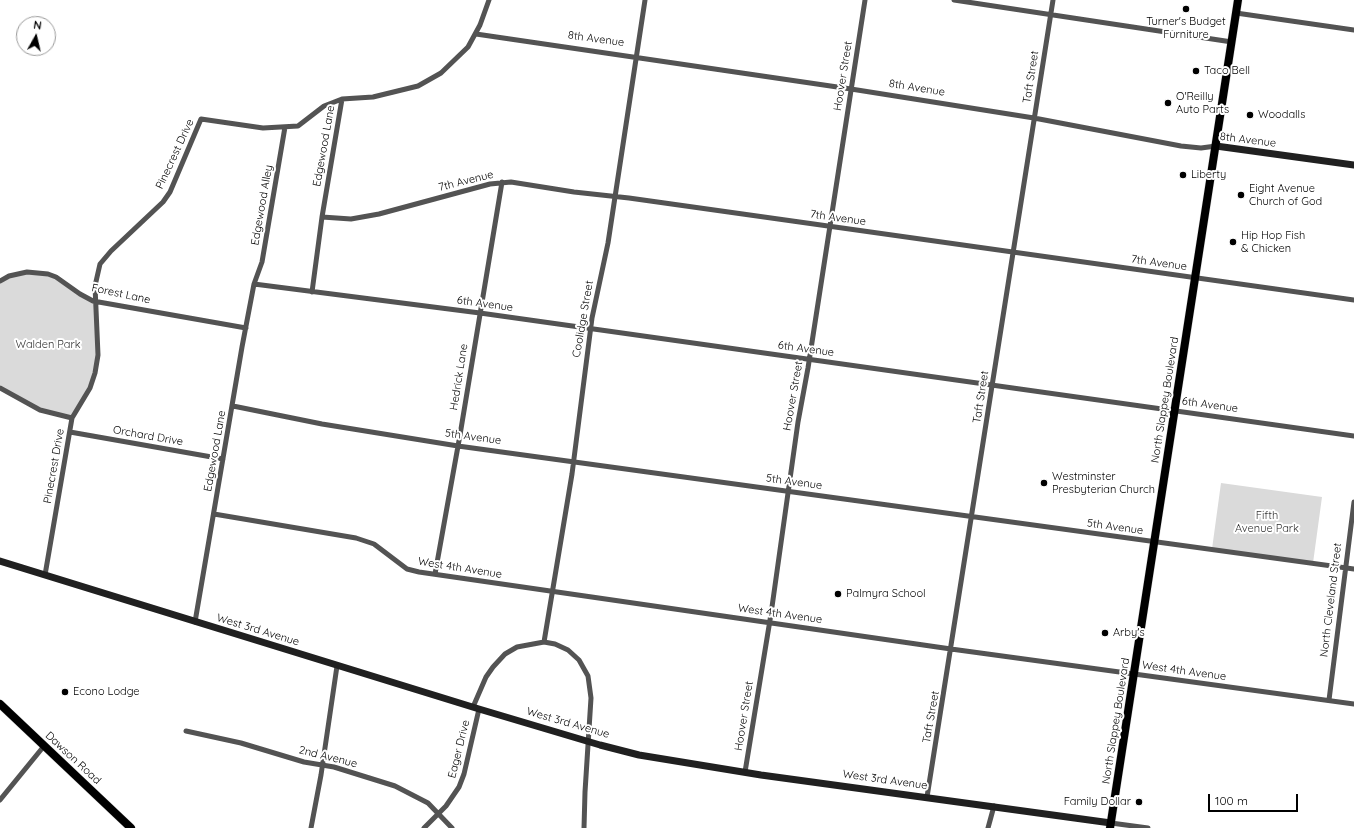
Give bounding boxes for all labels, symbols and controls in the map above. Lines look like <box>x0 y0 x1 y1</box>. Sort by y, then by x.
marker: Turner's Budget Furniture <box>1181 4 1191 14</box>
place label: Turner's Budget Furniture <box>1146 15 1226 41</box>
north arrow <box>16 16 56 56</box>
text: N <box>33 18 43 33</box>
street label: 8th Avenue <box>567 29 625 49</box>
street label: Hoover Street <box>831 40 855 112</box>
street label: Taft Street <box>1020 50 1042 104</box>
place label: Taco Bell <box>1204 64 1250 78</box>
marker: Taco Bell <box>1191 66 1201 76</box>
street label: 8th Avenue <box>888 77 946 99</box>
place label: O'Reilly Auto Parts <box>1176 90 1229 116</box>
marker: O'Reilly Auto Parts <box>1163 98 1173 108</box>
street label: Edgewood Lane <box>310 104 338 188</box>
place label: Woodalls <box>1258 108 1305 122</box>
marker: Woodalls <box>1245 110 1255 120</box>
street label: Pinecrest Drive <box>153 117 197 191</box>
street label: 8th Avenue <box>1219 130 1277 150</box>
street label: Edgewood Alley <box>248 164 276 246</box>
street label: 7th Avenue <box>437 168 495 194</box>
place label: Liberty <box>1191 168 1226 182</box>
marker: Liberty <box>1178 170 1188 180</box>
place label: Eight Avenue Church of God <box>1249 182 1322 208</box>
marker: Eight Avenue Church of God <box>1236 190 1246 200</box>
street label: 7th Avenue <box>809 208 867 228</box>
place label: Hip Hop Fish & Chicken <box>1241 229 1305 255</box>
marker: Hip Hop Fish & Chicken <box>1228 237 1238 247</box>
street label: 7th Avenue <box>1130 253 1188 273</box>
street label: Coolidge Street <box>570 279 596 359</box>
street label: Forest Lane <box>90 281 152 307</box>
street label: 6th Avenue <box>456 294 514 314</box>
street label: North Slappey Boulevard <box>1148 336 1182 464</box>
park label: Walden Park <box>15 338 81 352</box>
street label: 6th Avenue <box>777 339 835 359</box>
street label: Hedrick Lane <box>447 343 471 411</box>
street label: Hoover Street <box>780 360 806 432</box>
street label: Taft Street <box>970 370 992 424</box>
street label: 6th Avenue <box>1181 395 1239 415</box>
street label: Edgewood Lane <box>201 409 229 493</box>
street label: Orchard Drive <box>112 423 184 449</box>
street label: 5th Avenue <box>444 427 502 447</box>
street label: Pinecrest Drive <box>41 428 67 504</box>
place label: Westminster Presbyterian Church <box>1052 470 1155 496</box>
street label: 5th Avenue <box>765 472 823 492</box>
marker: Westminster Presbyterian Church <box>1039 478 1049 488</box>
park label: Fifth Avenue Park <box>1235 509 1299 535</box>
street label: 5th Avenue <box>1086 517 1144 537</box>
street label: North Cleveland Street <box>1317 542 1345 658</box>
street label: West 4th Avenue <box>417 555 503 581</box>
place label: Palmyra School <box>846 587 926 601</box>
marker: Palmyra School <box>833 589 843 599</box>
street label: West 4th Avenue <box>737 602 823 626</box>
street label: West 3rd Avenue <box>215 611 301 649</box>
place label: Arby's <box>1113 626 1145 640</box>
marker: Arby's <box>1100 628 1110 638</box>
street label: North Slappey Boulevard <box>1099 657 1133 785</box>
street label: West 4th Avenue <box>1141 659 1227 683</box>
street label: Hoover Street <box>732 680 756 752</box>
place label: Econo Lodge <box>73 685 140 699</box>
marker: Econo Lodge <box>60 687 70 697</box>
street label: Taft Street <box>920 690 942 744</box>
street label: West 3rd Avenue <box>525 705 611 741</box>
street label: Eager Drive <box>445 719 473 779</box>
street label: Dawson Road <box>42 729 104 787</box>
street label: 2nd Avenue <box>297 743 359 771</box>
street label: West 3rd Avenue <box>842 768 928 792</box>
scale bar <box>1210 786 1300 812</box>
text: 100 m <box>1215 793 1248 808</box>
place label: Family Dollar <box>1064 795 1131 809</box>
marker: Family Dollar <box>1134 797 1144 807</box>

